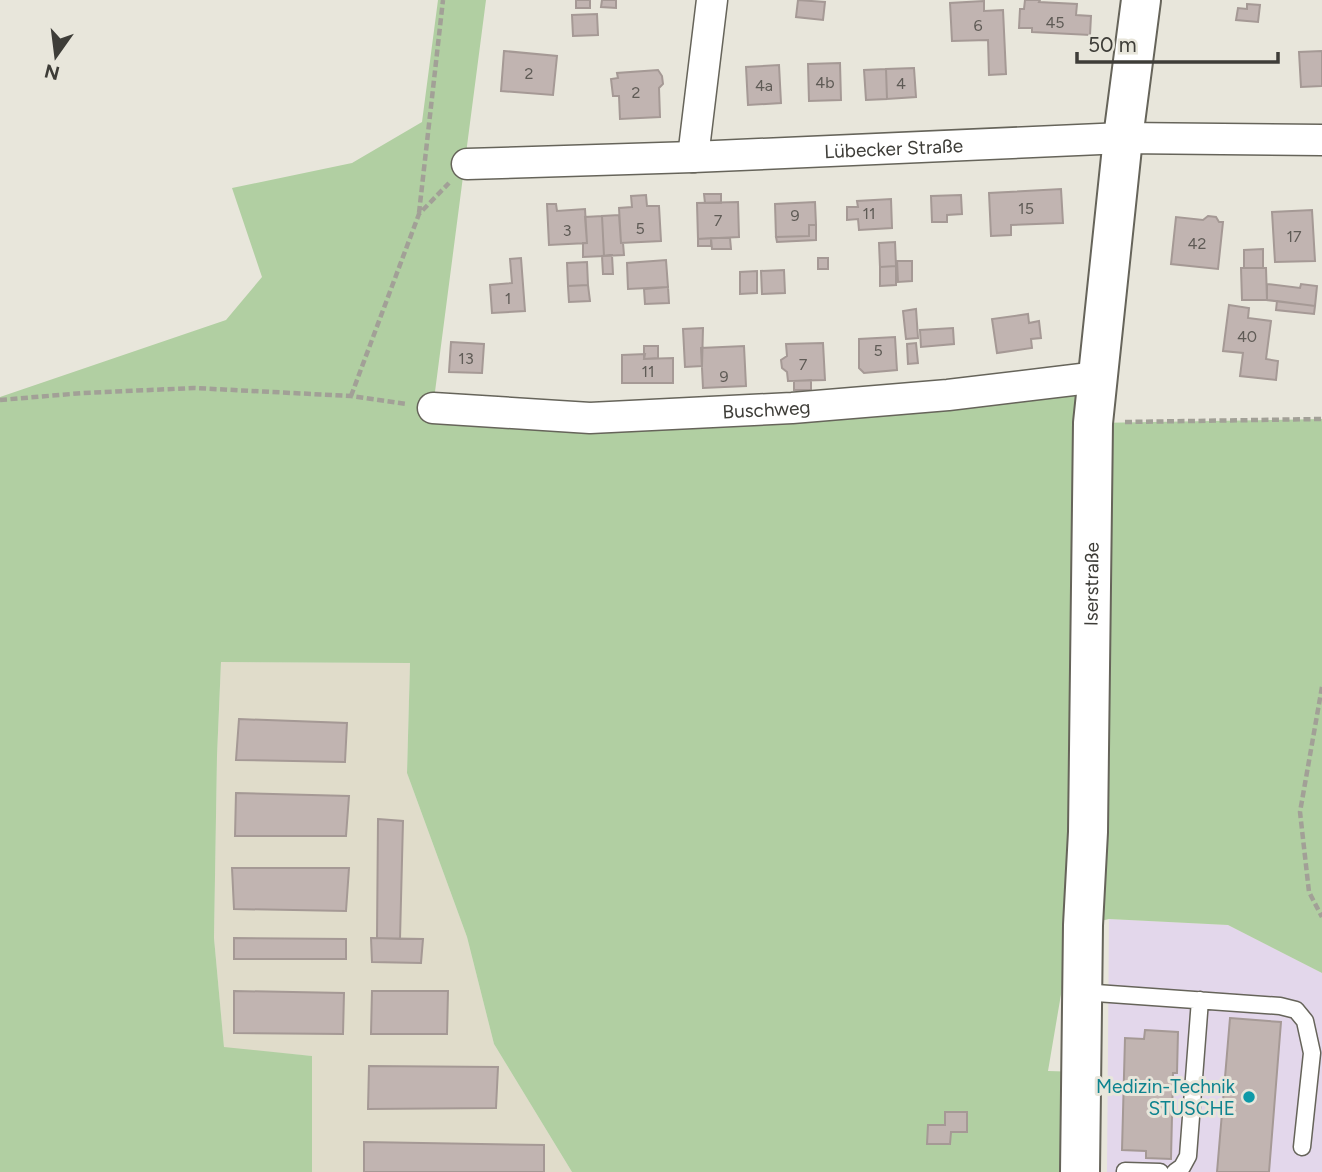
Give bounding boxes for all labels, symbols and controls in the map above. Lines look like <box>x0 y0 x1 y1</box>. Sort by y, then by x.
house number: 45 <box>1045 13 1065 32</box>
house number: 6 <box>973 16 983 35</box>
north arrow <box>21 21 91 91</box>
scale bar <box>1077 21 1278 65</box>
text: 50 m <box>1088 32 1137 57</box>
text: N <box>42 59 62 85</box>
house number: 2 <box>525 64 533 83</box>
house number: 4b <box>815 73 835 92</box>
house number: 4 <box>896 74 906 93</box>
house number: 4a <box>755 76 773 95</box>
house number: 2 <box>632 83 640 102</box>
street label: Lübecker Straße <box>824 134 964 163</box>
house number: 15 <box>1018 199 1034 218</box>
house number: 11 <box>862 204 876 223</box>
house number: 9 <box>790 206 800 225</box>
house number: 7 <box>714 211 723 230</box>
house number: 5 <box>635 219 645 238</box>
house number: 3 <box>563 221 571 240</box>
house number: 17 <box>1286 227 1302 246</box>
house number: 42 <box>1188 234 1206 253</box>
house number: 1 <box>505 289 511 308</box>
house number: 40 <box>1237 327 1257 346</box>
house number: 5 <box>873 341 883 360</box>
house number: 13 <box>458 349 474 368</box>
house number: 7 <box>799 355 808 374</box>
house number: 11 <box>641 362 655 381</box>
house number: 9 <box>719 367 729 386</box>
street label: Buschweg <box>722 396 811 423</box>
street label: Iserstraße <box>1080 542 1104 626</box>
place label: Medizin-Technik STUSCHE <box>1096 1075 1236 1120</box>
marker: Medizin-Technik STUSCHE <box>1241 1089 1257 1105</box>

